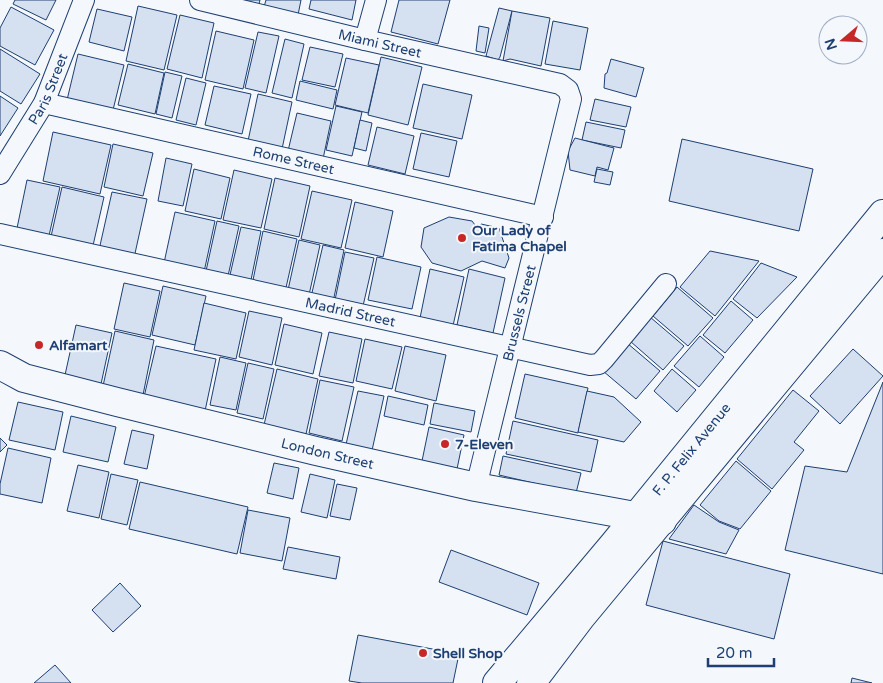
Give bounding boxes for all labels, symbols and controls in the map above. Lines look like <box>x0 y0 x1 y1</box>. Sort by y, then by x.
north arrow <box>818 15 868 65</box>
street label: Miami Street <box>336 26 424 62</box>
text: N <box>821 36 841 52</box>
street label: Paris Street <box>25 50 72 128</box>
street label: Rome Street <box>251 143 336 178</box>
place label: Our Lady of Fatima Chapel <box>472 222 567 255</box>
marker: Our Lady of Fatima Chapel <box>456 232 468 244</box>
street label: Brussels Street <box>499 263 540 363</box>
street label: Madrid Street <box>304 294 398 331</box>
place label: Alfamart <box>49 337 108 354</box>
marker: Alfamart <box>33 339 45 351</box>
street label: F. P. Felix Avenue <box>649 400 735 499</box>
street label: London Street <box>279 435 376 473</box>
place label: 7-Eleven <box>455 436 513 453</box>
marker: 7-Eleven <box>439 438 451 450</box>
scale bar <box>708 636 774 668</box>
text: 20 m <box>716 644 753 662</box>
place label: Shell Shop <box>433 645 503 662</box>
marker: Shell Shop <box>417 647 429 659</box>

